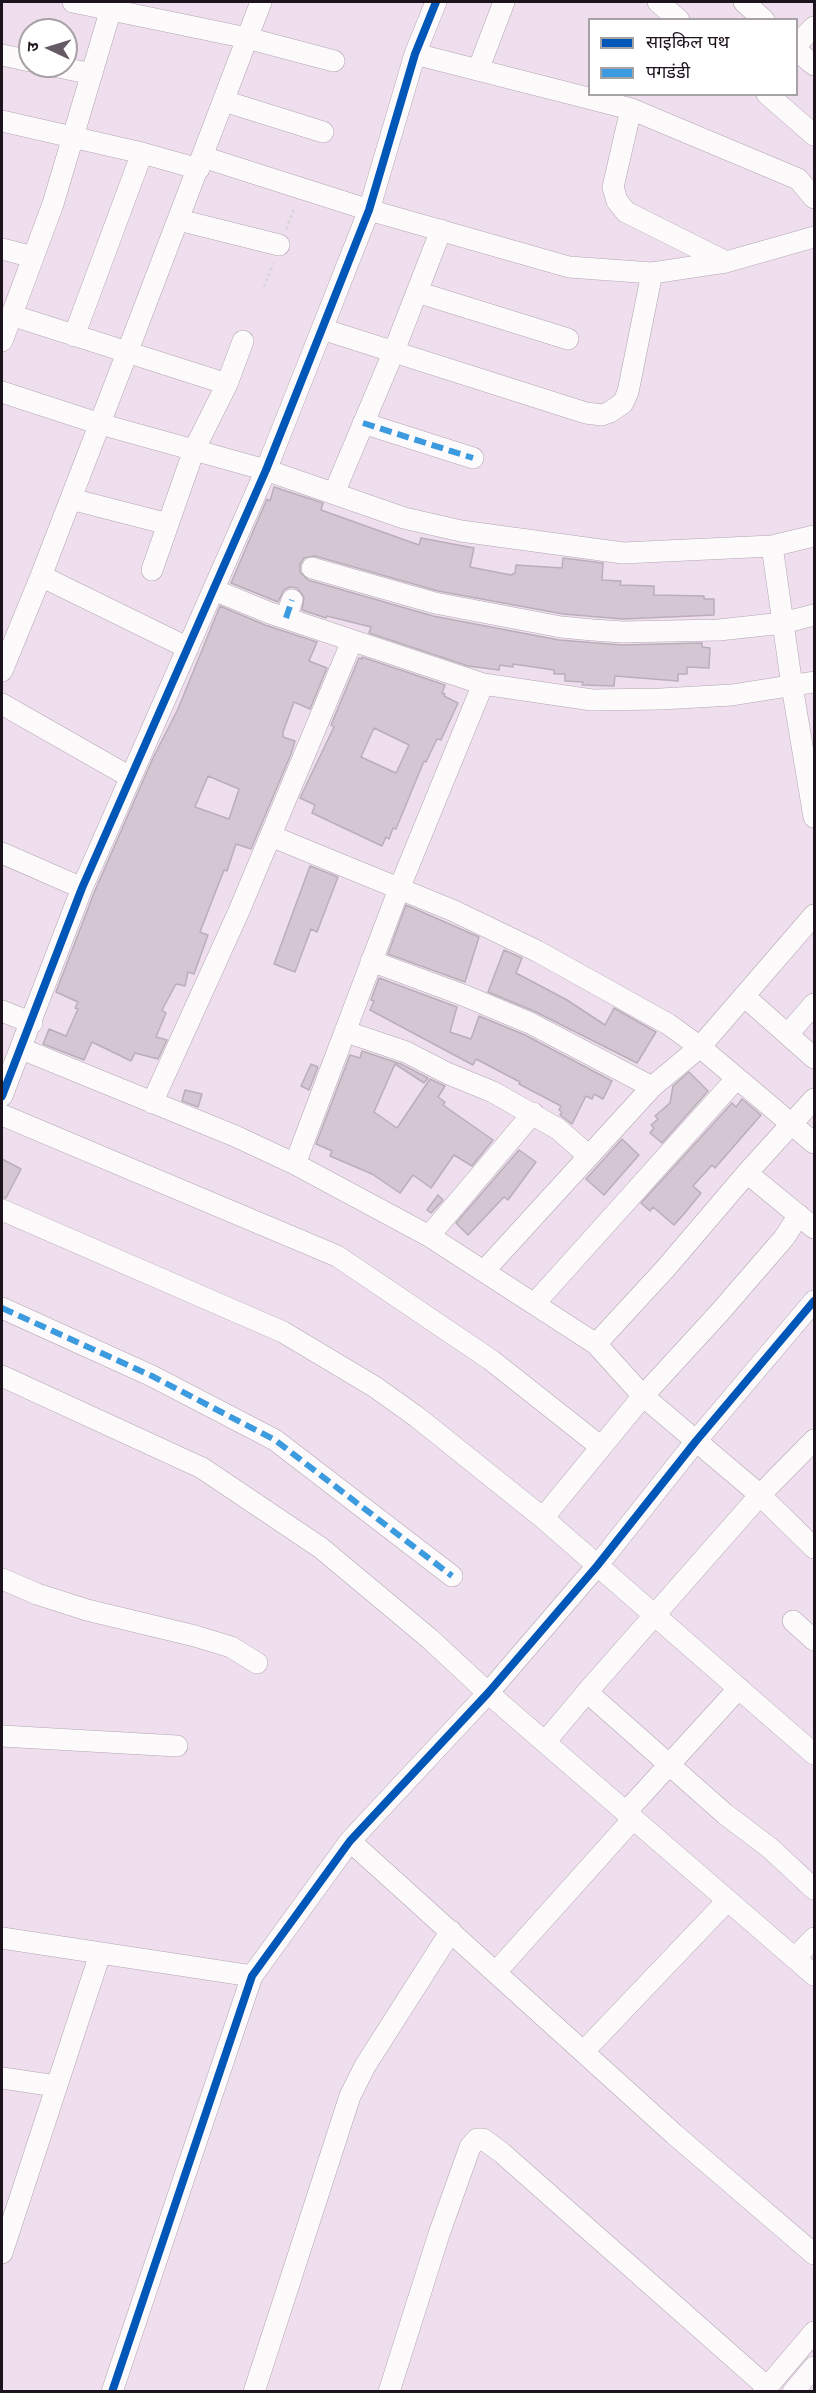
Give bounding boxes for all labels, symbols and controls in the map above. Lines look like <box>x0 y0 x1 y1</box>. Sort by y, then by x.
north arrow <box>18 18 78 78</box>
legend <box>588 18 798 96</box>
text: साइकिल पथ <box>646 31 729 53</box>
text: उ <box>22 42 42 52</box>
text: पगडंडी <box>646 61 690 83</box>

